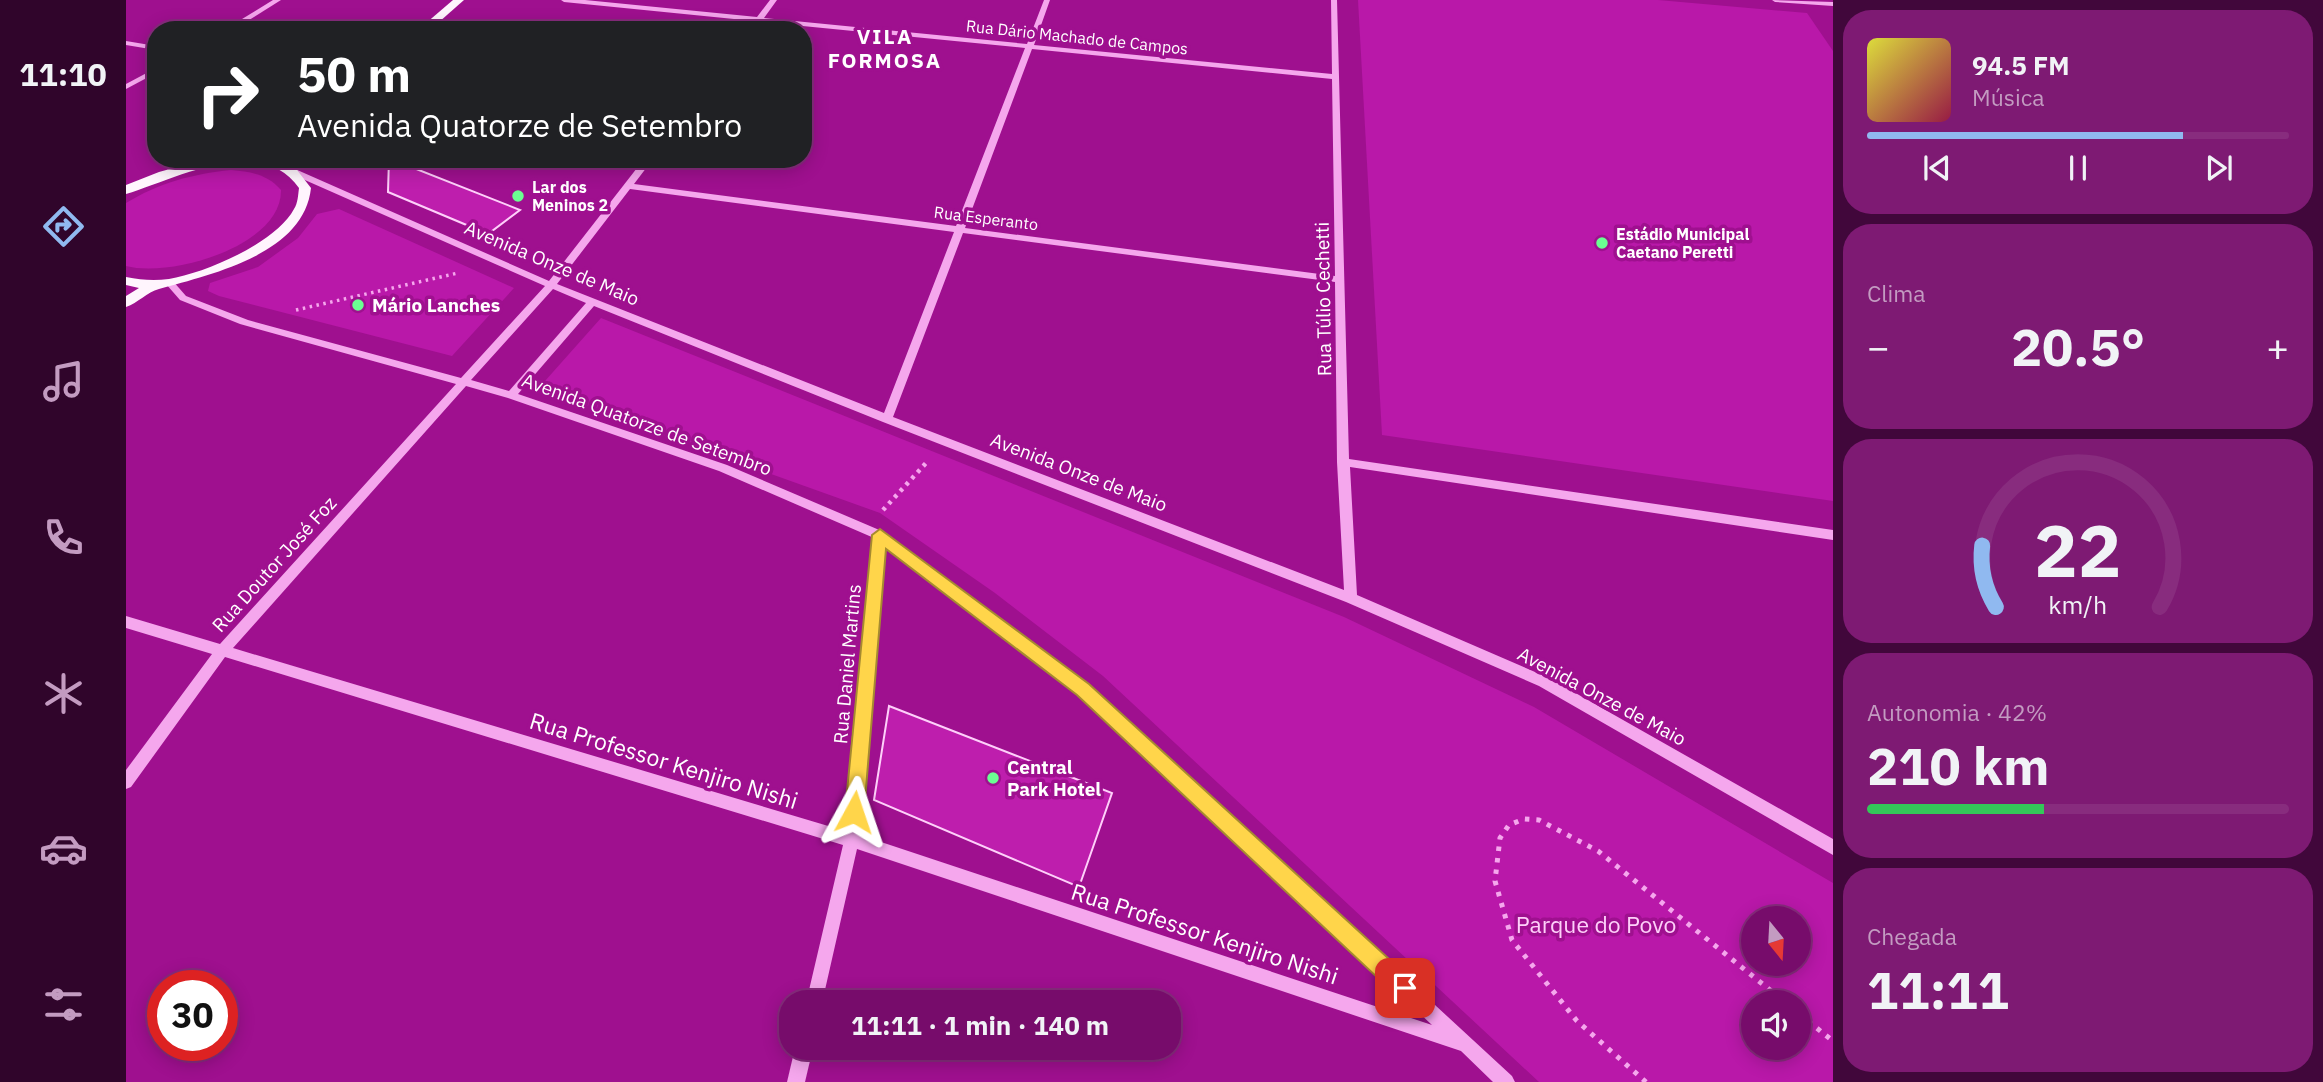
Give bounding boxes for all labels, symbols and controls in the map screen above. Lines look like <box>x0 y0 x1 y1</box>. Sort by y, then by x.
street label: Rua Dário Machado de Campos <box>965 15 1189 59</box>
district label: VILA FORMOSA <box>828 22 942 74</box>
text: 50 m <box>297 42 411 105</box>
text: 94.5 FM <box>1972 48 2070 82</box>
icon: right <box>182 49 273 140</box>
text: 11:10 <box>19 53 107 95</box>
text: Música <box>1972 82 2045 112</box>
text: Avenida Quatorze de Setembro <box>297 104 742 146</box>
icon: previous <box>1918 149 1956 187</box>
icon: pause <box>2059 149 2097 187</box>
icon: next <box>2200 149 2238 187</box>
place label: Lar dos Meninos 2 <box>532 177 608 215</box>
marker: Lar dos Meninos 2 <box>510 188 526 204</box>
icon: directions <box>39 202 88 251</box>
street label: Rua Esperanto <box>933 202 1039 234</box>
street label: Avenida Onze de Maio <box>461 215 643 311</box>
street label: Rua Túlio Cechetti <box>1310 222 1336 376</box>
place label: Estádio Municipal Caetano Peretti <box>1616 224 1749 262</box>
marker: Estádio Municipal Caetano Peretti <box>1594 235 1610 251</box>
text: Clima <box>1867 278 1926 308</box>
place label: Mário Lanches <box>372 293 500 317</box>
marker: Mário Lanches <box>350 297 366 313</box>
text: 20.5° <box>2011 313 2145 380</box>
text: − <box>1867 322 1890 371</box>
text: + <box>2266 322 2289 371</box>
icon: music <box>39 357 88 406</box>
street label: Avenida Quatorze de Setembro <box>519 368 775 480</box>
street label: Avenida Onze de Maio <box>987 427 1171 517</box>
street label: Rua Doutor José Foz <box>207 491 341 637</box>
text: 22 <box>2034 502 2122 597</box>
icon: phone <box>39 513 88 562</box>
street label: Rua Daniel Martins <box>828 583 866 745</box>
text: km/h <box>2049 588 2107 621</box>
street label: Avenida Onze de Maio <box>1514 641 1690 751</box>
icon: climate <box>39 669 88 718</box>
text: Autonomia · 42% <box>1867 697 2047 727</box>
street label: Rua Professor Kenjiro Nishi <box>526 705 802 815</box>
text: 210 km <box>1867 732 2049 799</box>
place label: Central Park Hotel <box>1007 755 1101 801</box>
marker: Central Park Hotel <box>985 770 1001 786</box>
position arrow <box>817 775 891 849</box>
icon: car <box>39 824 88 873</box>
street label: Rua Professor Kenjiro Nishi <box>1068 876 1342 990</box>
north arrow <box>1741 906 1811 976</box>
map controls <box>1741 906 1811 1060</box>
park label: Parque do Povo <box>1516 909 1676 939</box>
text: Chegada <box>1867 921 1957 951</box>
text: 11:11 <box>1867 956 2009 1023</box>
pin <box>1375 958 1435 1018</box>
icon: arrive <box>1386 969 1424 1007</box>
speed limit sign: 30 <box>147 970 238 1061</box>
icon: filters <box>39 980 88 1029</box>
button: sound <box>1741 990 1811 1060</box>
text: 11:11 · 1 min · 140 m <box>851 1008 1109 1042</box>

